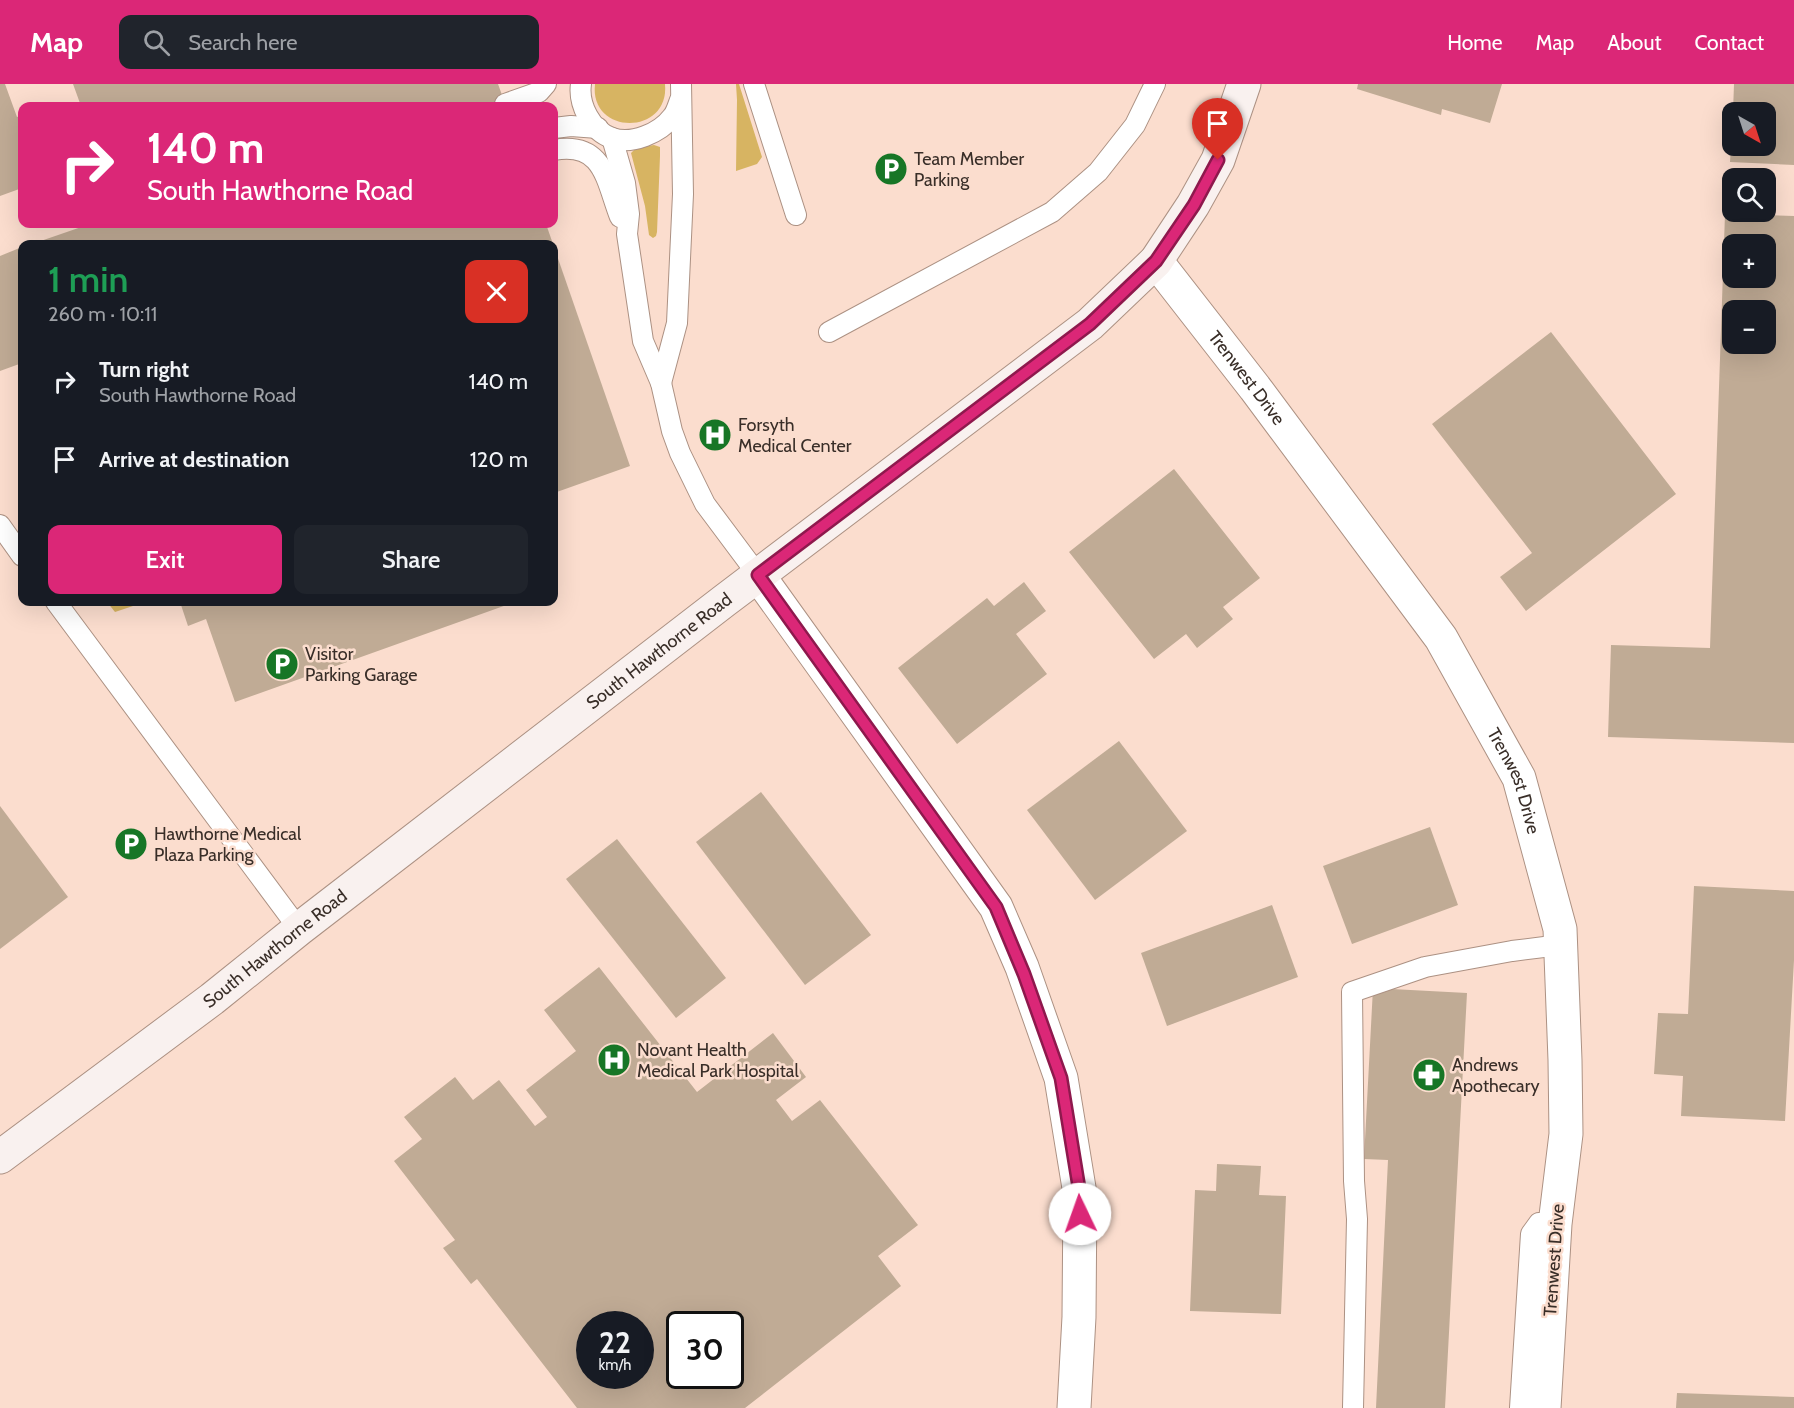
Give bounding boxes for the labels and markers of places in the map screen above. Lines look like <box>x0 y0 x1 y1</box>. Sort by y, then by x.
pin <box>1192 98 1243 160</box>
place label: Team Member Parking <box>914 148 1024 191</box>
parking icon: Team Member Parking <box>873 151 909 187</box>
place label: Forsyth Medical Center <box>738 414 852 457</box>
hospital icon: Forsyth Medical Center <box>697 417 733 453</box>
place label: Visitor Parking Garage <box>305 643 417 686</box>
parking icon: Visitor Parking Garage <box>264 646 300 682</box>
place label: Hawthorne Medical Plaza Parking <box>154 823 302 866</box>
parking icon: Hawthorne Medical Plaza Parking <box>113 826 149 862</box>
place label: Novant Health Medical Park Hospital <box>637 1039 799 1082</box>
hospital icon: Novant Health Medical Park Hospital <box>596 1042 632 1078</box>
place label: Andrews Apothecary <box>1452 1054 1540 1097</box>
pharmacy icon: Andrews Apothecary <box>1411 1057 1447 1093</box>

